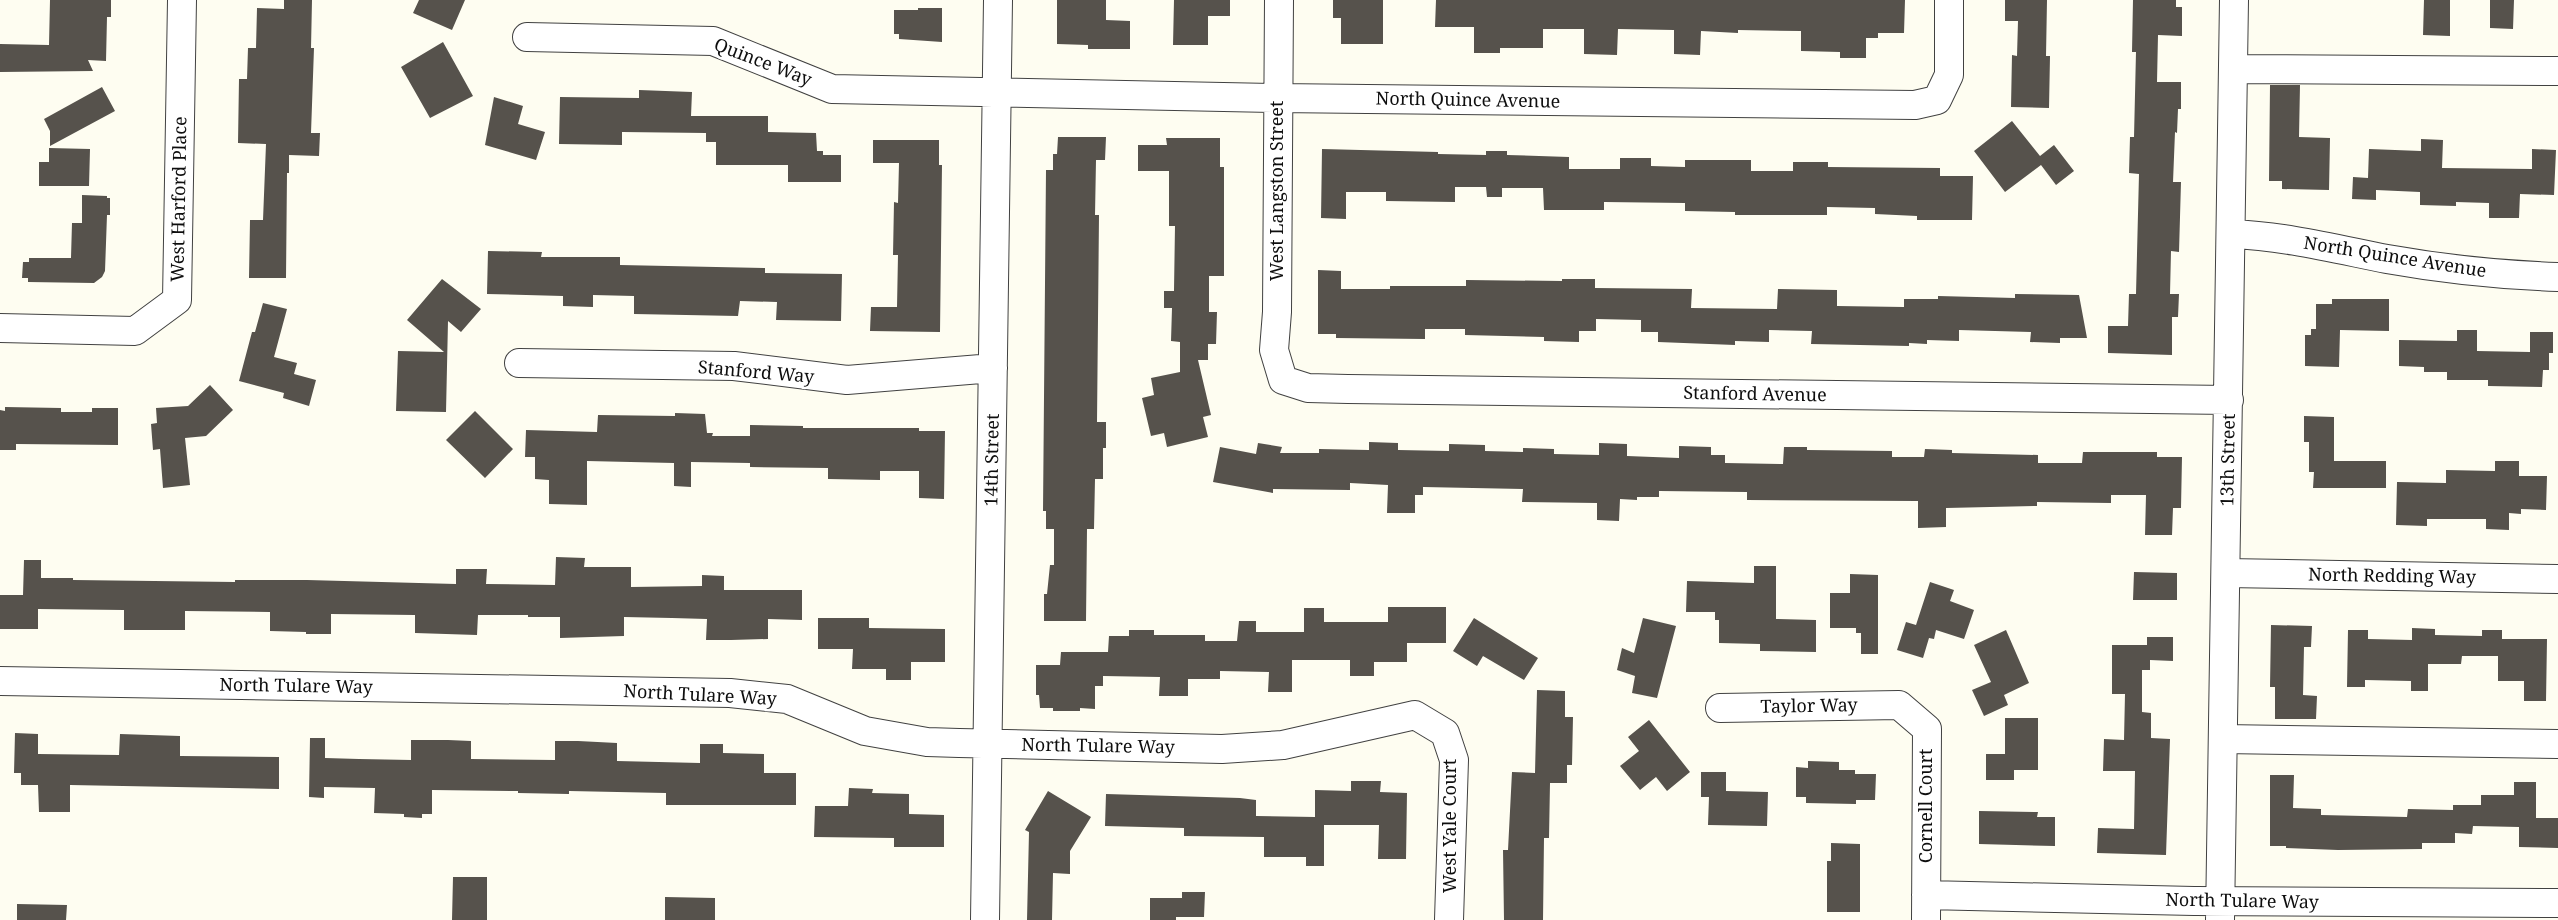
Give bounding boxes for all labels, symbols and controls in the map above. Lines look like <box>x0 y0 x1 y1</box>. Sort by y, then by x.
street label: Quince Way <box>711 31 816 91</box>
street label: North Quince Avenue <box>1375 85 1561 113</box>
street label: West Langston Street <box>1264 101 1288 281</box>
street label: West Harford Place <box>165 116 191 282</box>
street label: North Quince Avenue <box>2302 230 2488 282</box>
street label: Stanford Way <box>697 354 816 388</box>
street label: Stanford Avenue <box>1683 380 1827 406</box>
street label: 14th Street <box>978 413 1004 507</box>
street label: 13th Street <box>2214 413 2240 507</box>
street label: North Redding Way <box>2308 562 2477 588</box>
street label: North Tulare Way <box>219 672 374 698</box>
street label: North Tulare Way <box>623 678 778 710</box>
street label: Taylor Way <box>1760 692 1859 718</box>
street label: North Tulare Way <box>1021 732 1176 758</box>
street label: Cornell Court <box>1913 749 1937 863</box>
street label: West Yale Court <box>1437 759 1461 893</box>
street label: North Tulare Way <box>2165 887 2320 913</box>

